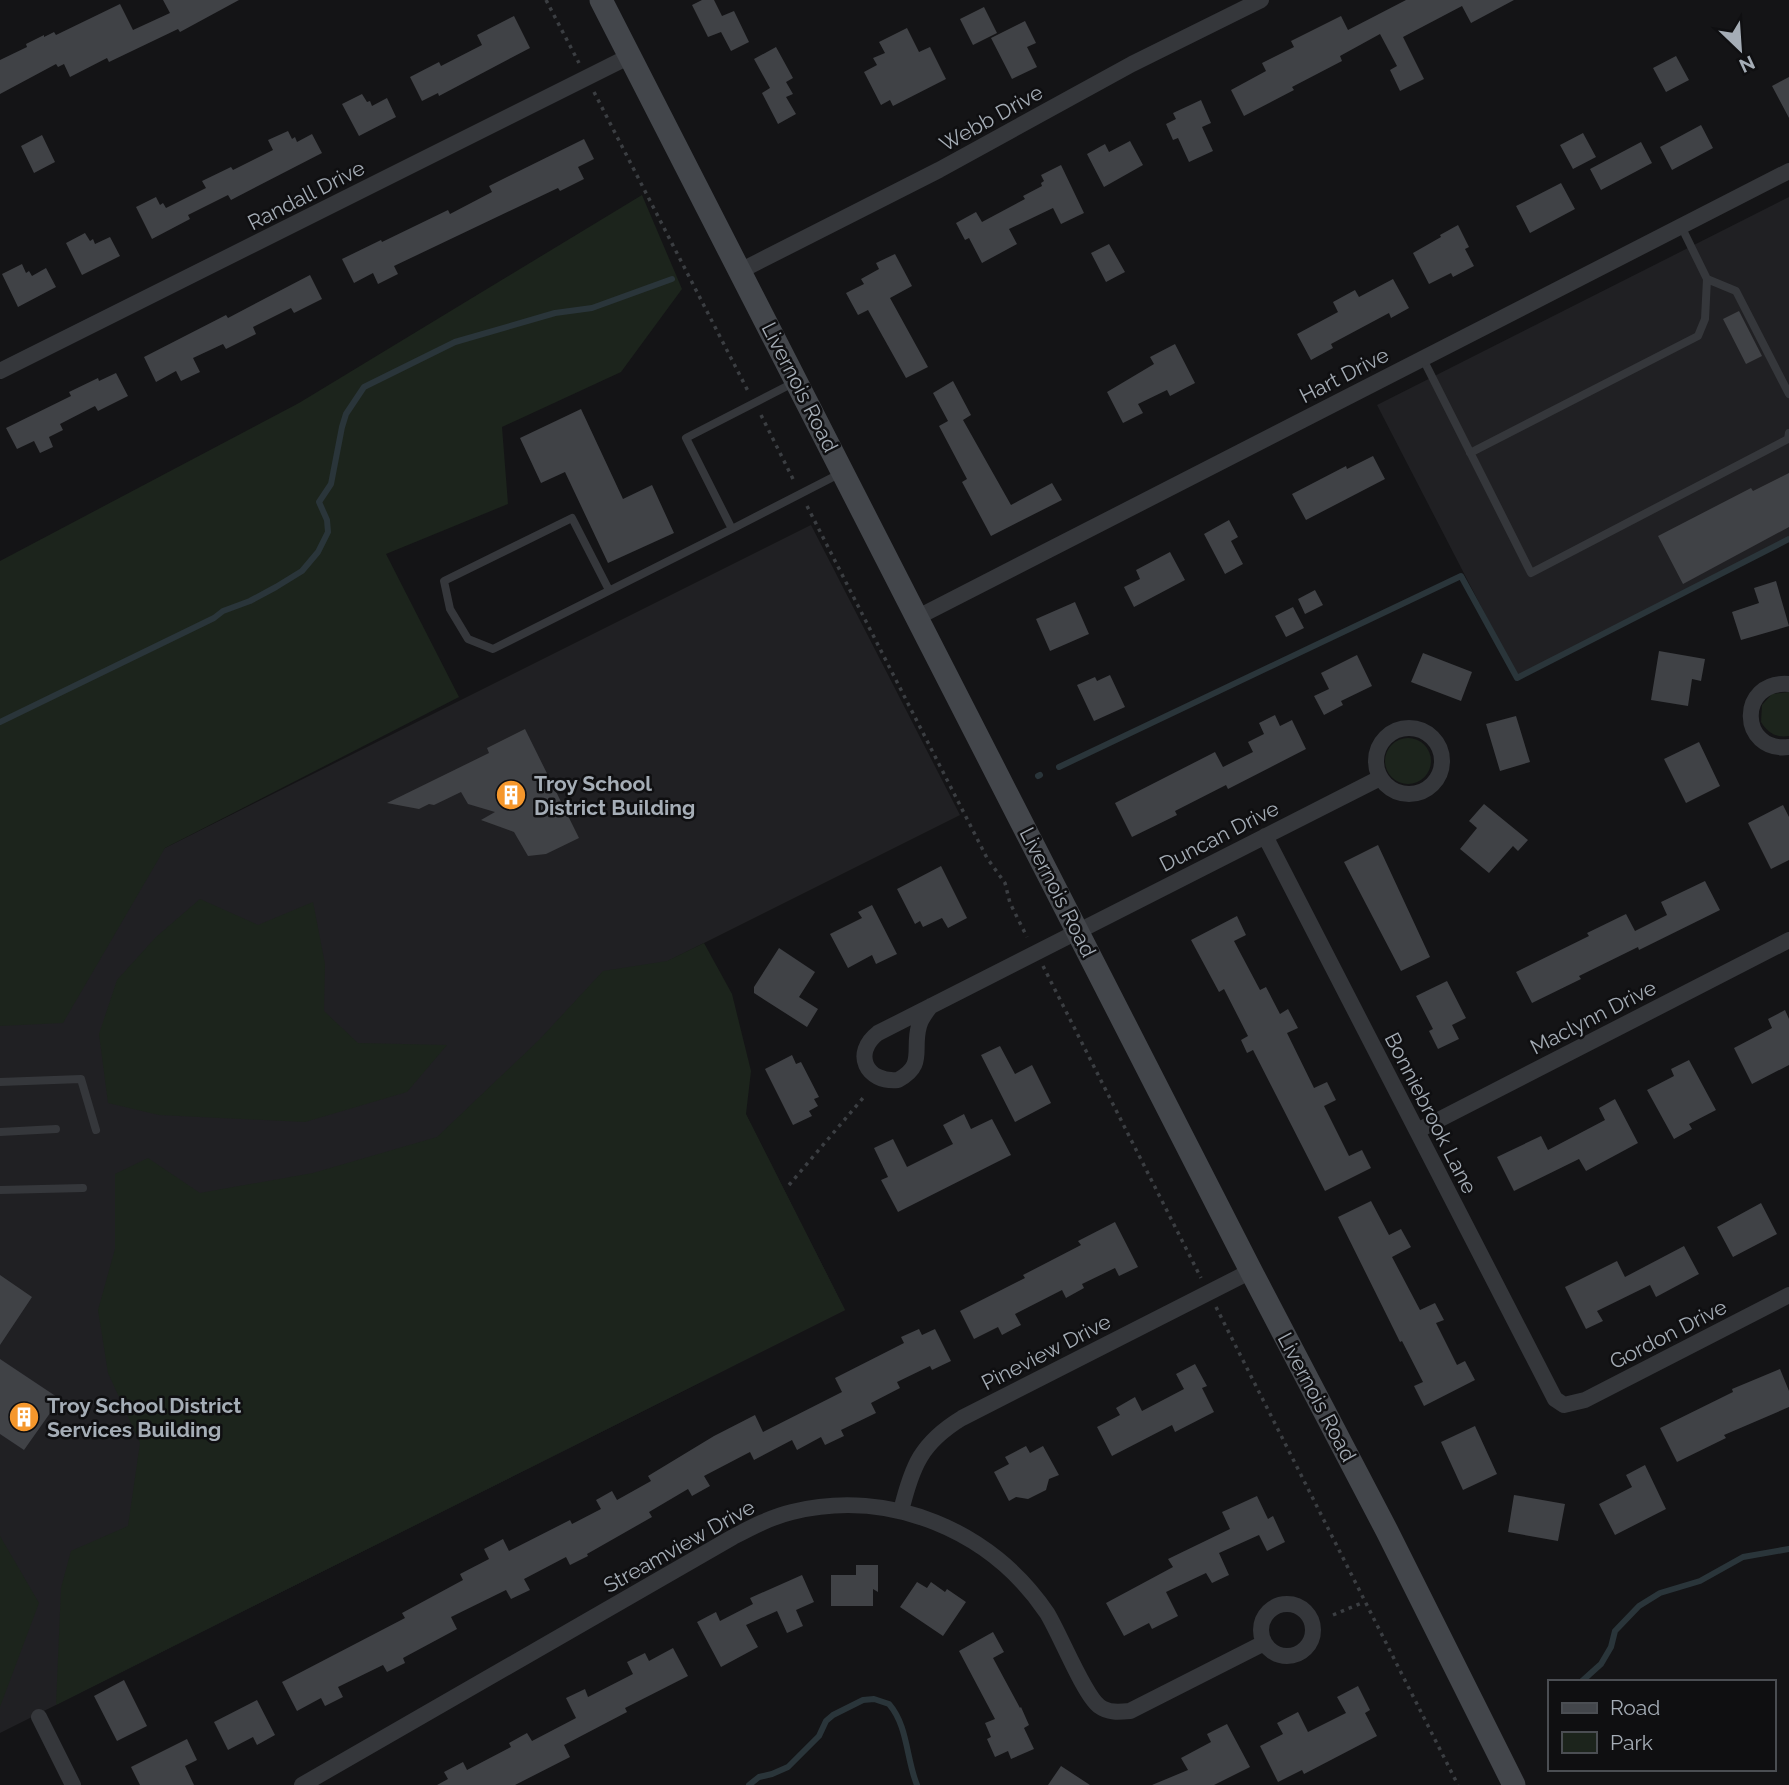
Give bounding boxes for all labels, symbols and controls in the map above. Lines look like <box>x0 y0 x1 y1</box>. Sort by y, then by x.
north arrow <box>1705 14 1775 84</box>
text: N <box>1736 51 1758 77</box>
street label: Webb Drive <box>935 79 1047 157</box>
street label: Randall Drive <box>243 155 369 235</box>
street label: Livernois Road <box>757 318 843 456</box>
street label: Hart Drive <box>1295 342 1393 408</box>
place label: Troy School District Building <box>534 771 695 820</box>
building icon: Troy School District Building <box>494 778 528 812</box>
street label: Duncan Drive <box>1155 795 1283 877</box>
street label: Livernois Road <box>1015 823 1101 961</box>
street label: Maclynn Drive <box>1526 975 1660 1059</box>
street label: Bonniebrook Lane <box>1380 1028 1482 1198</box>
street label: Gordon Drive <box>1605 1294 1731 1374</box>
street label: Pineview Drive <box>977 1309 1115 1395</box>
street label: Livernois Road <box>1273 1328 1361 1466</box>
place label: Troy School District Services Building <box>47 1393 241 1442</box>
building icon: Troy School District Services Building <box>7 1400 41 1434</box>
street label: Streamview Drive <box>599 1494 759 1598</box>
legend <box>1548 1680 1775 1771</box>
text: Road <box>1610 1695 1660 1720</box>
text: Park <box>1610 1730 1653 1755</box>

